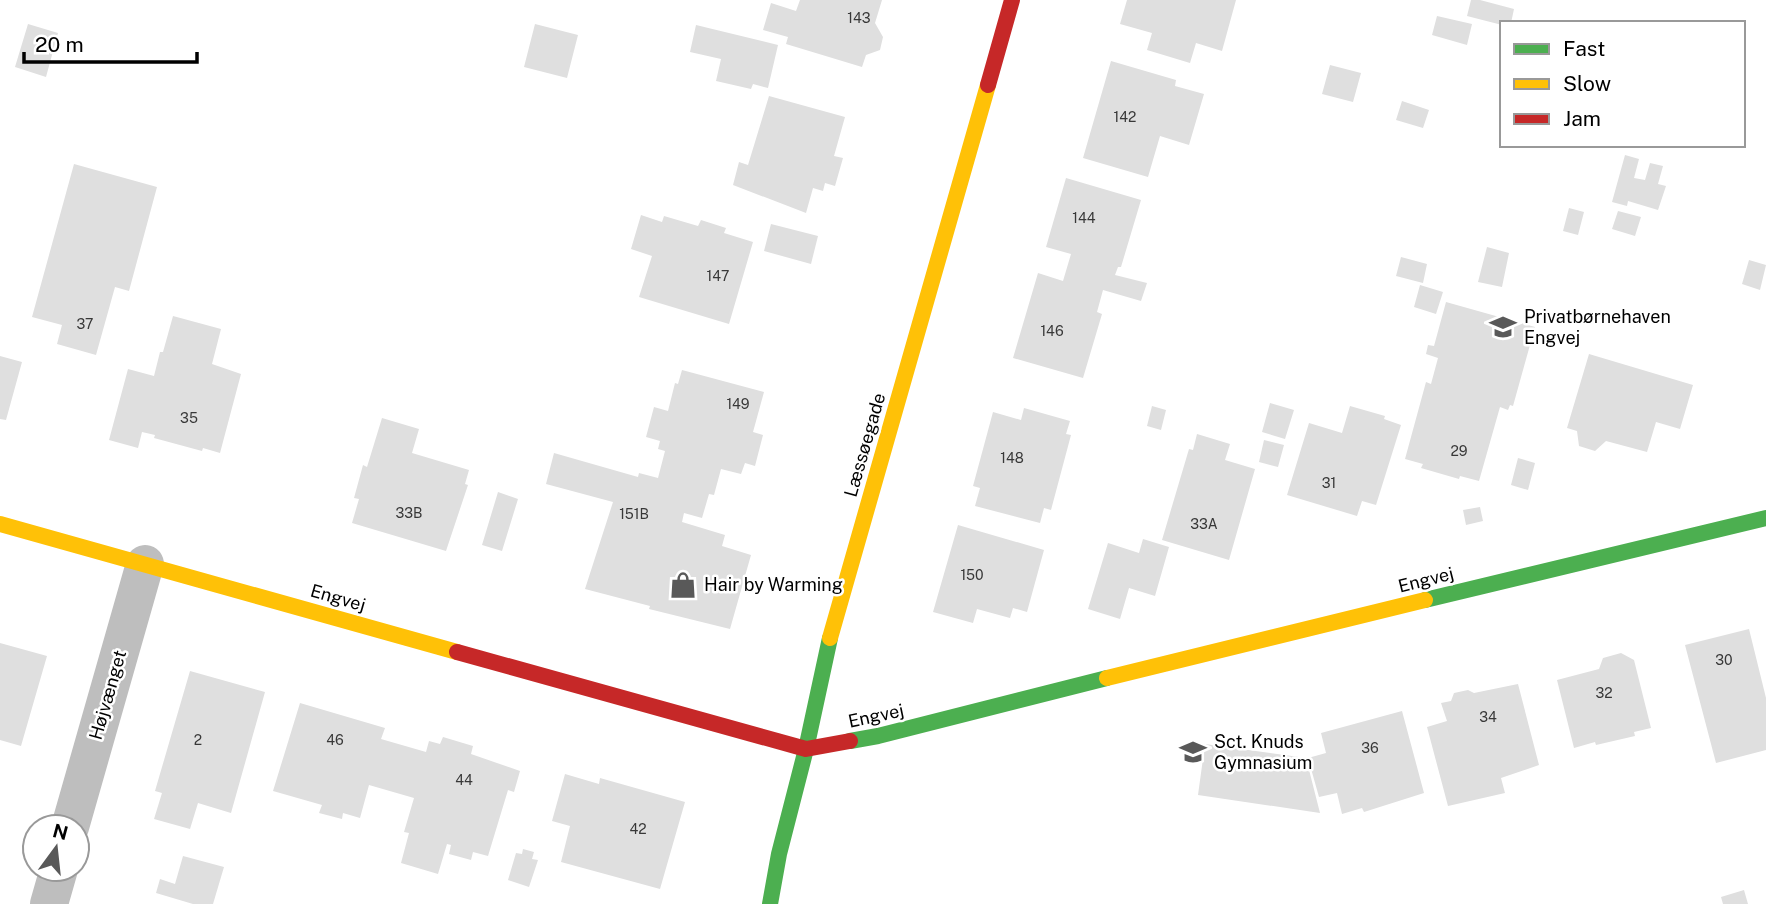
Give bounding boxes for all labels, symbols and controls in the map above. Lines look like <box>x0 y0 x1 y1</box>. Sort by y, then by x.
house number: 143 <box>847 10 871 26</box>
scale bar <box>24 21 198 65</box>
legend <box>1500 21 1745 147</box>
text: 20 m <box>35 32 84 57</box>
text: Fast <box>1563 36 1605 61</box>
text: Slow <box>1563 71 1611 96</box>
text: Jam <box>1563 106 1601 131</box>
house number: 142 <box>1114 109 1136 125</box>
house number: 144 <box>1072 210 1096 226</box>
house number: 147 <box>707 268 729 284</box>
place label: Privatbørnehaven Engvej <box>1524 306 1671 348</box>
school or university icon: Privatbørnehaven Engvej <box>1488 312 1518 342</box>
house number: 37 <box>77 316 93 332</box>
house number: 146 <box>1040 323 1064 339</box>
street label: Læssøegade <box>840 390 889 499</box>
house number: 149 <box>726 396 750 412</box>
house number: 35 <box>180 410 198 426</box>
house number: 29 <box>1450 443 1468 459</box>
house number: 148 <box>1000 450 1024 466</box>
house number: 31 <box>1322 475 1336 491</box>
house number: 33B <box>396 505 422 521</box>
house number: 151B <box>619 506 649 522</box>
house number: 33A <box>1190 516 1218 532</box>
street label: Engvej <box>1396 563 1456 597</box>
house number: 150 <box>960 567 984 583</box>
shop icon: Hair by Warming <box>668 570 698 600</box>
place label: Hair by Warming <box>704 574 843 595</box>
street label: Engvej <box>308 580 368 615</box>
street label: Højvænget <box>85 648 130 742</box>
house number: 30 <box>1715 652 1733 668</box>
house number: 32 <box>1595 685 1613 701</box>
street label: Engvej <box>846 699 906 732</box>
house number: 34 <box>1479 709 1497 725</box>
place label: Sct. Knuds Gymnasium <box>1214 731 1312 773</box>
house number: 2 <box>194 732 202 748</box>
house number: 46 <box>326 732 344 748</box>
school or university icon: Sct. Knuds Gymnasium <box>1178 737 1208 767</box>
house number: 36 <box>1361 740 1379 756</box>
house number: 44 <box>455 772 473 788</box>
north arrow <box>21 813 91 883</box>
text: N <box>50 819 70 844</box>
house number: 42 <box>629 821 647 837</box>

